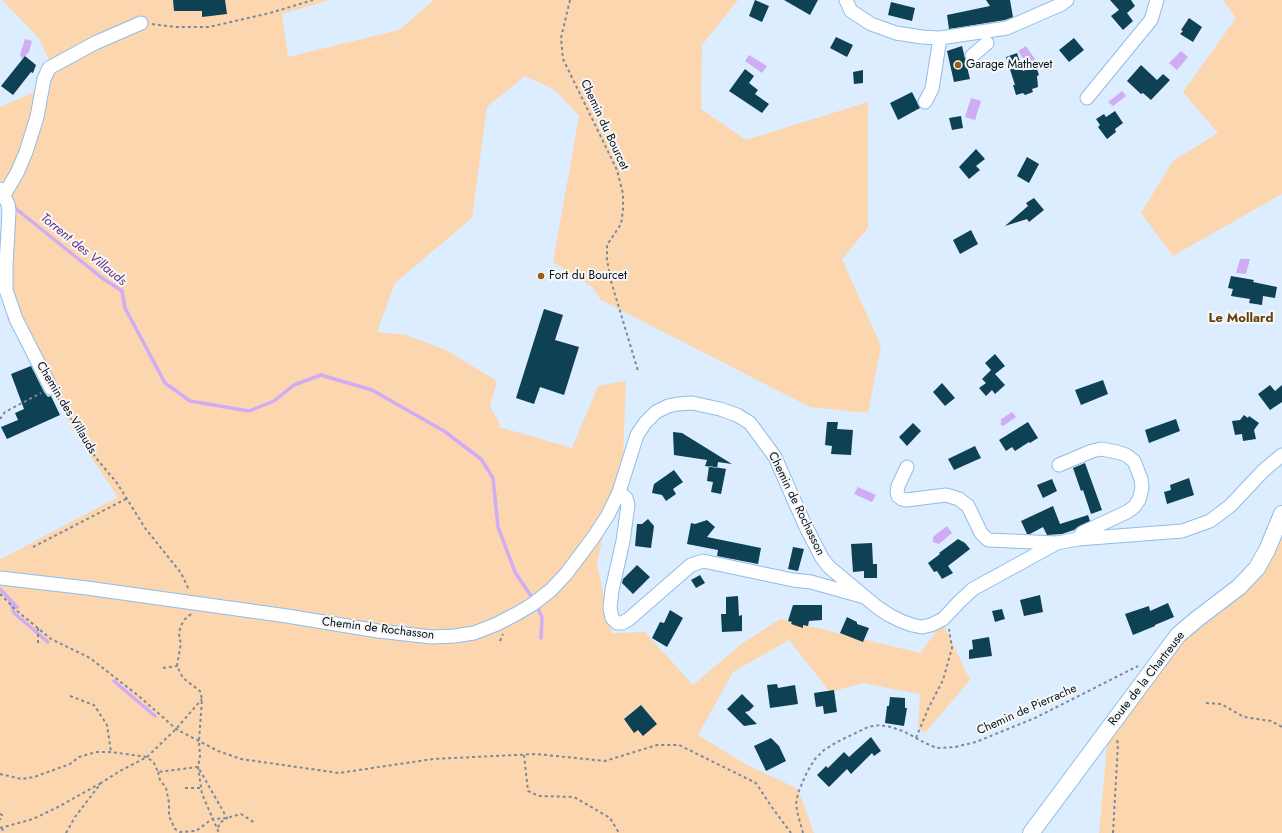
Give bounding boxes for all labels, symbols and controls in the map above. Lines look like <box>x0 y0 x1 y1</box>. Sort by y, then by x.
place label: Garage Mathevet <box>966 58 1052 72</box>
marker: Garage Mathevet <box>953 60 963 70</box>
street label: Chemin du Bourcet <box>577 78 631 172</box>
water label: Torrent des Villauds <box>37 211 129 289</box>
place label: Fort du Bourcet <box>549 269 627 283</box>
marker: Fort du Bourcet <box>536 271 546 281</box>
district label: Le Mollard <box>1209 311 1273 327</box>
street label: Chemin des Villauds <box>33 359 99 457</box>
street label: Chemin de Rochasson <box>765 450 827 558</box>
street label: Chemin de Rochasson <box>321 615 435 643</box>
street label: Route de la Chartreuse <box>1106 629 1188 729</box>
street label: Chemin de Pierrache <box>975 682 1079 738</box>

